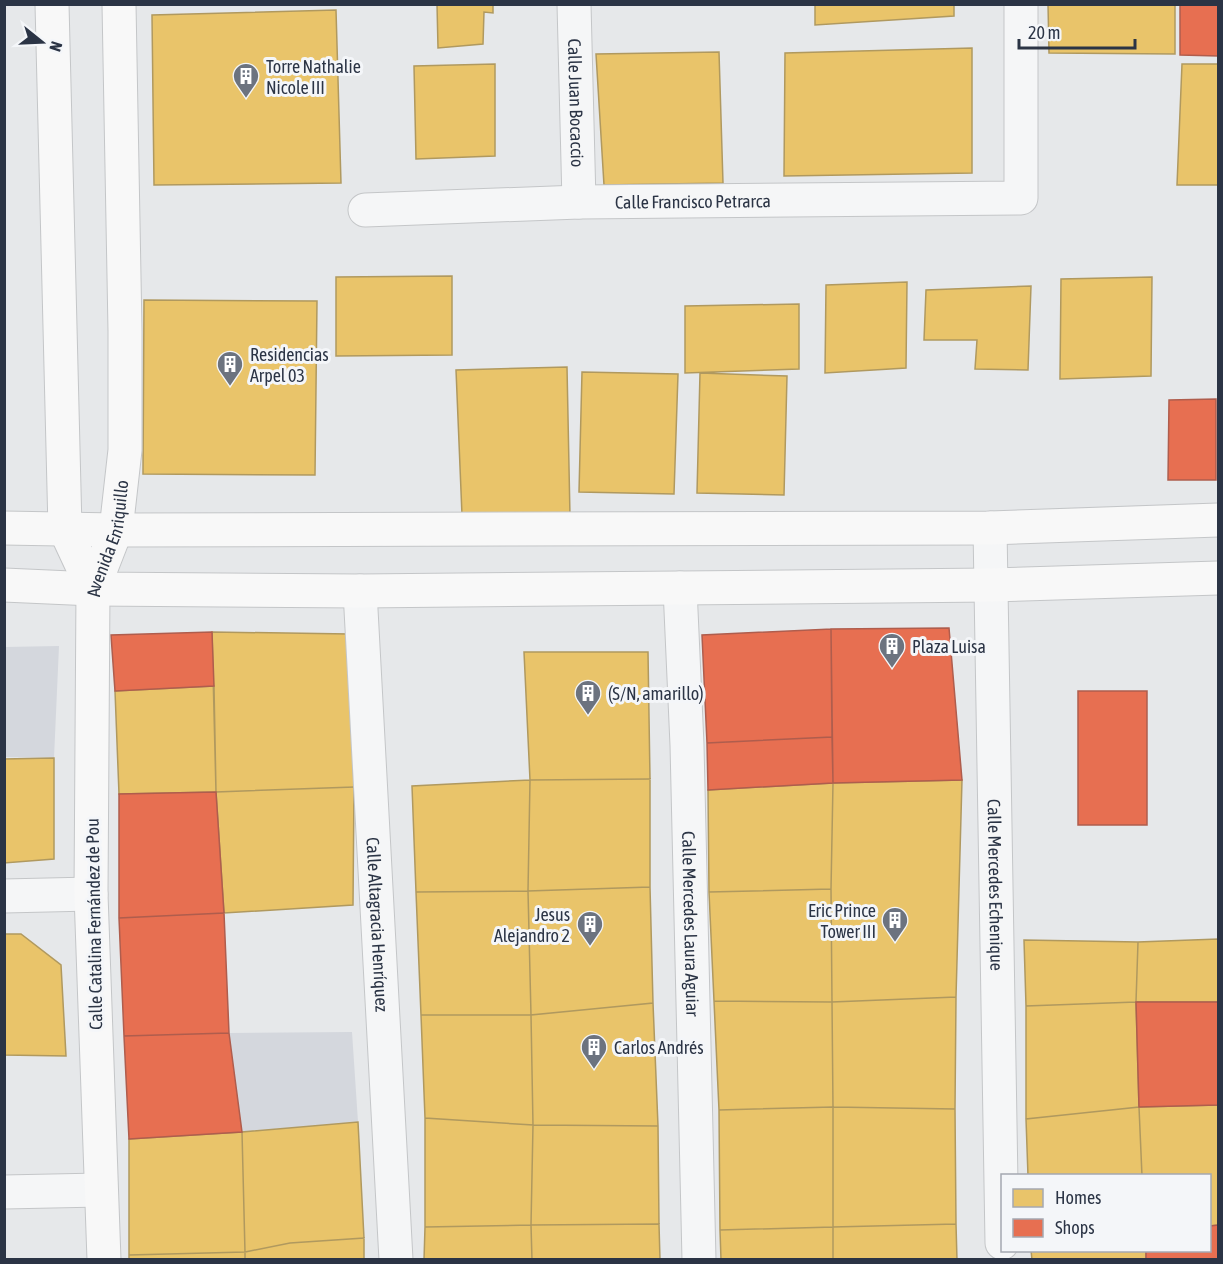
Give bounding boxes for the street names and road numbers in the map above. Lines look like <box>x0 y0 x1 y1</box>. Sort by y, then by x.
street label: Calle Juan Bocaccio <box>564 38 589 168</box>
street label: Calle Francisco Petrarca <box>615 190 771 212</box>
street label: Avenida Enriquillo <box>82 479 132 597</box>
street label: Calle Mercedes Echenique <box>984 799 1008 971</box>
street label: Calle Catalina Fernández de Pou <box>82 818 106 1030</box>
street label: Calle Mercedes Laura Aguiar <box>679 831 704 1017</box>
street label: Calle Altagracia Henríquez <box>363 836 393 1013</box>

